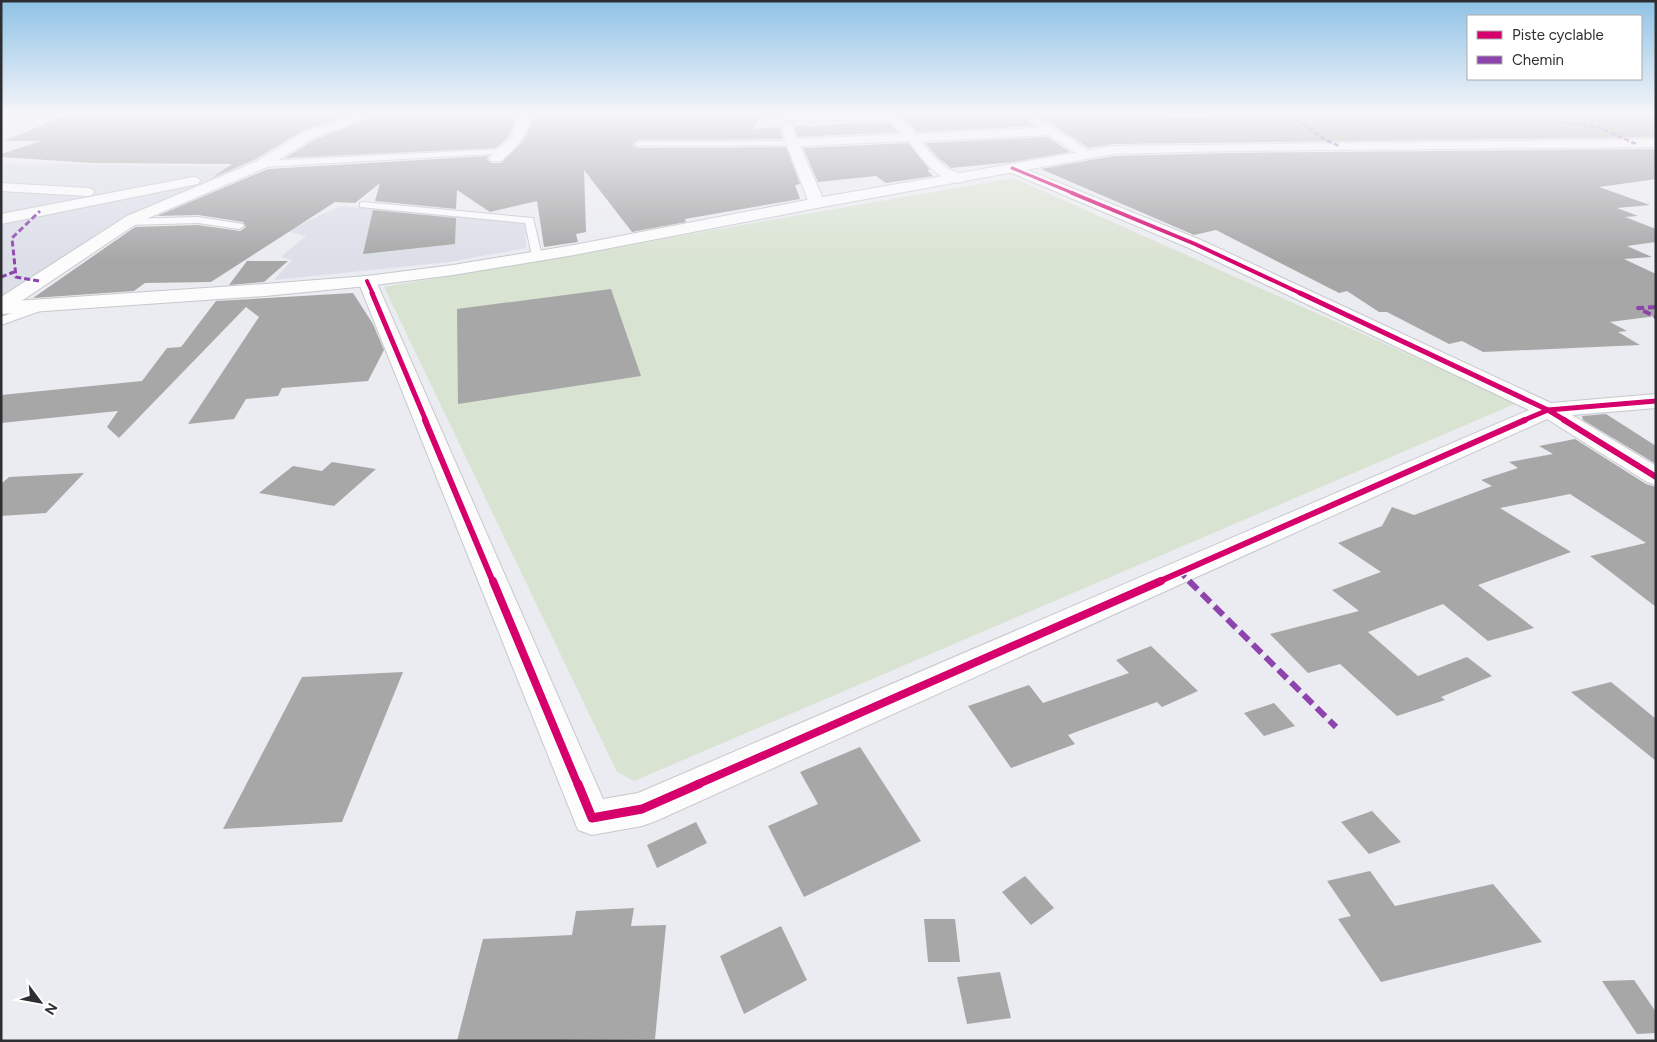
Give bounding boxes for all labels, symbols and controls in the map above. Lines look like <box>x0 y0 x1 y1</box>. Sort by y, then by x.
legend <box>1467 15 1642 80</box>
text: Piste cyclable <box>1512 26 1604 44</box>
text: Chemin <box>1512 51 1564 69</box>
north arrow <box>15 977 65 1027</box>
text: N <box>41 1000 61 1018</box>

